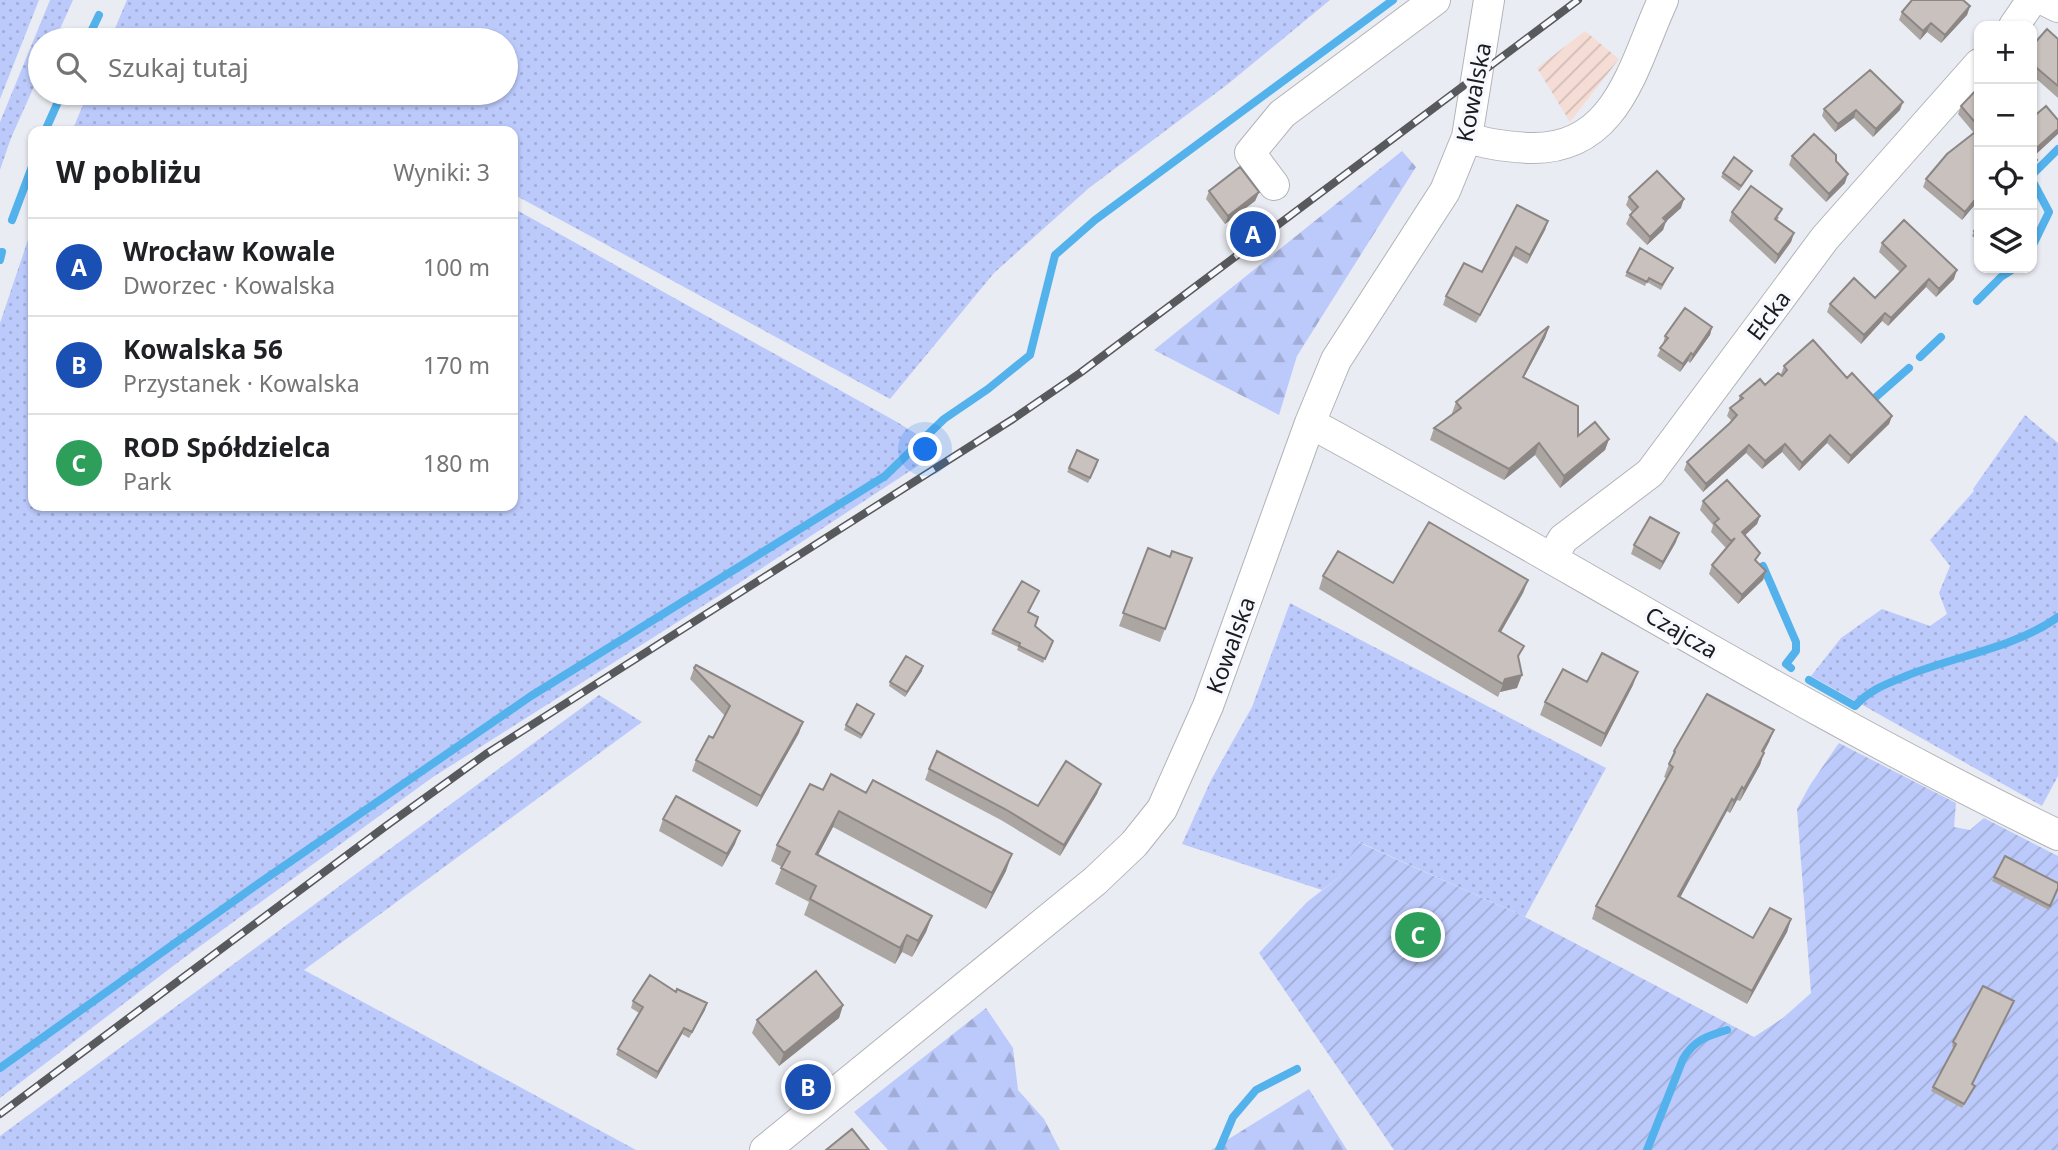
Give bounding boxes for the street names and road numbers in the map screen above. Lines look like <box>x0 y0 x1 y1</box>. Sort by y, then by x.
street label: Kowalska <box>1448 39 1498 145</box>
street label: Ełcka <box>1739 283 1797 347</box>
street label: Kowalska <box>1198 592 1262 698</box>
street label: Czajcza <box>1640 598 1724 666</box>

